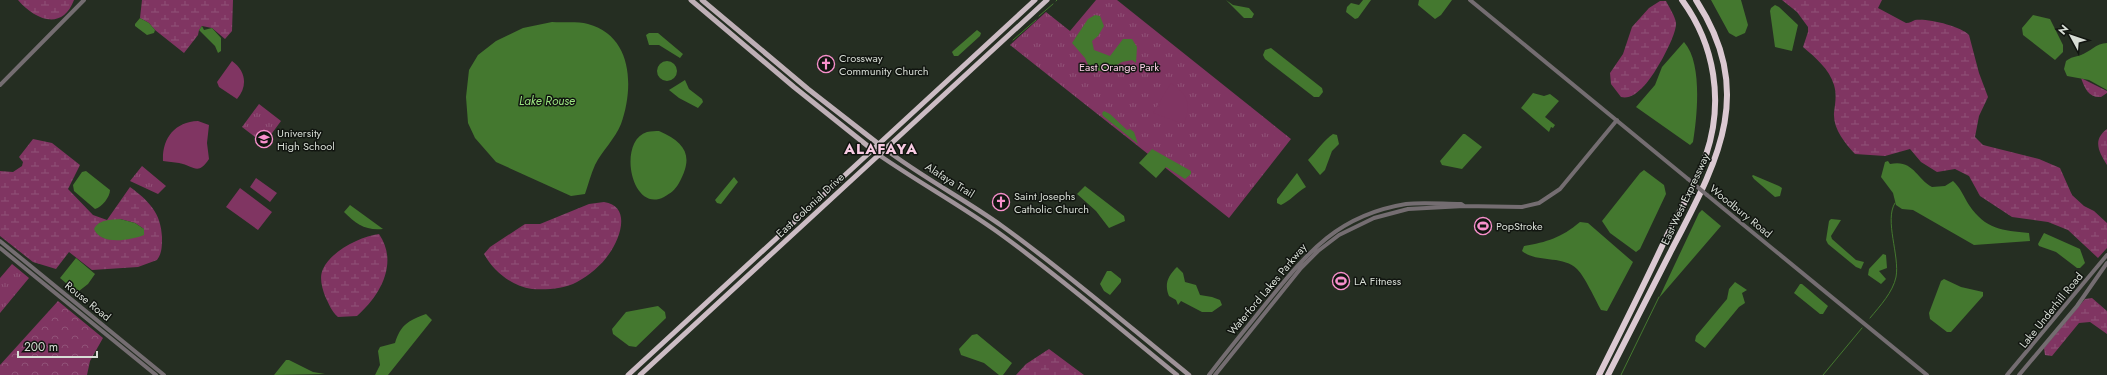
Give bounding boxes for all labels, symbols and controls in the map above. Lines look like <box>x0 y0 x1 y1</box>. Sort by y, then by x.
north arrow <box>2051 16 2091 56</box>
text: N <box>2054 21 2072 38</box>
place label: Crossway Community Church <box>839 50 929 79</box>
church icon: Crossway Community Church <box>816 54 836 74</box>
park label: East Orange Park <box>1079 59 1159 75</box>
water label: Lake Rouse <box>519 92 575 110</box>
place label: University High School <box>277 125 335 154</box>
school or university icon: University High School <box>254 129 274 149</box>
district label: ALAFAYA <box>843 138 918 160</box>
street label: East-West Expressway <box>1657 150 1713 247</box>
street label: Alafaya Trail <box>922 158 978 202</box>
street label: East Colonial Drive <box>772 169 848 241</box>
street label: Woodbury Road <box>1706 181 1776 241</box>
place label: Saint Josephs Catholic Church <box>1014 188 1089 217</box>
church icon: Saint Josephs Catholic Church <box>991 192 1011 212</box>
sports icon: PopStroke <box>1473 216 1493 236</box>
place label: PopStroke <box>1496 218 1543 234</box>
street label: Waterford Lakes Parkway <box>1224 240 1310 338</box>
street label: Lake Underhill Road <box>2016 269 2086 351</box>
sports icon: LA Fitness <box>1331 271 1351 291</box>
place label: LA Fitness <box>1354 273 1402 289</box>
street label: Rouse Road <box>62 277 114 325</box>
scale bar <box>18 333 97 359</box>
text: 200 m <box>24 338 58 356</box>

